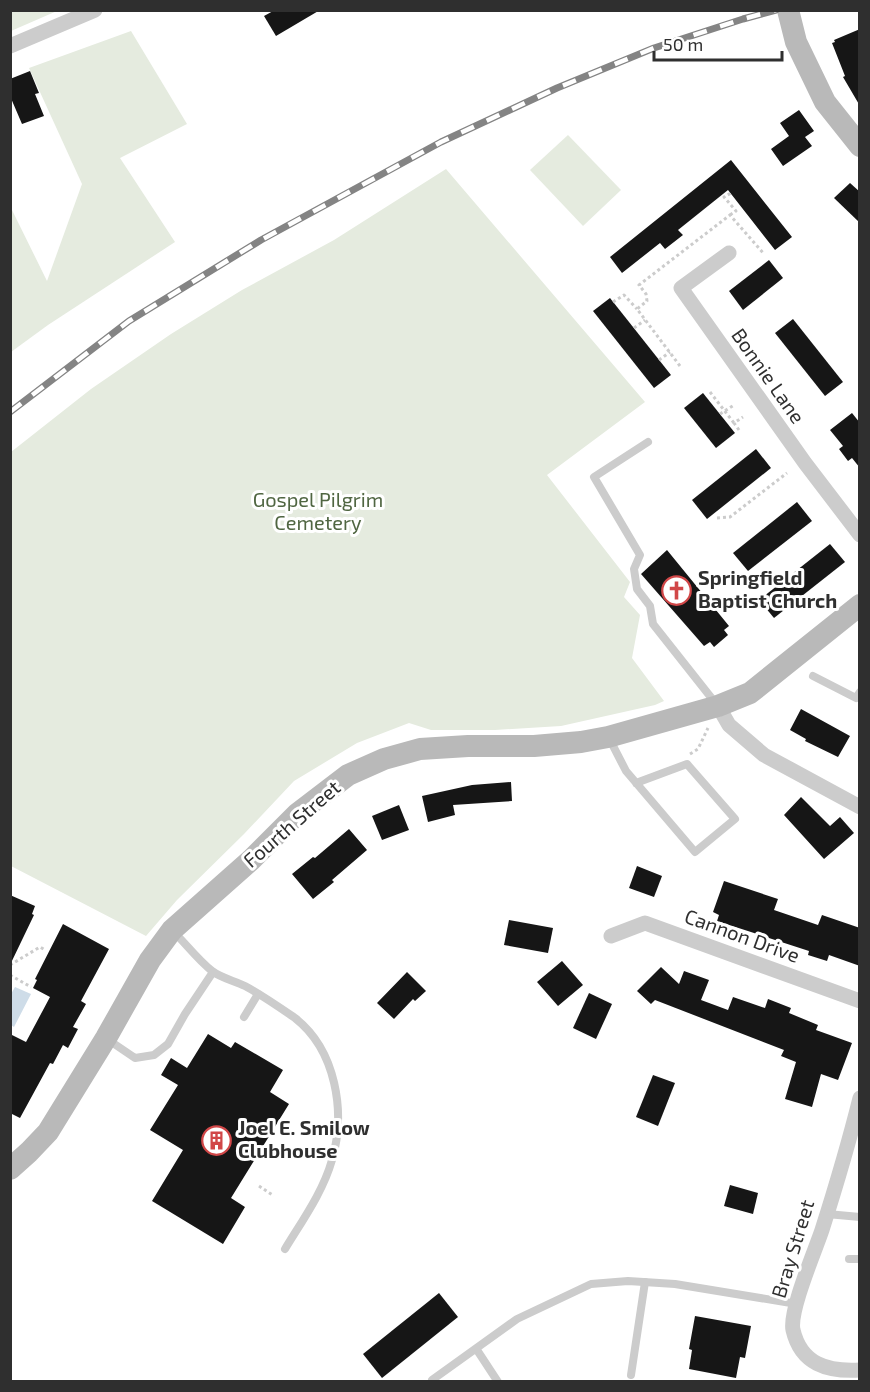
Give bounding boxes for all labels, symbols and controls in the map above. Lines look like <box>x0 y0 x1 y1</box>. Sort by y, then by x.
scale bar <box>654 24 782 62</box>
text: 50 m <box>663 33 703 55</box>
street label: Bonnie Lane <box>727 323 810 428</box>
park label: Gospel Pilgrim Cemetery <box>253 487 383 534</box>
place label: Springfield Baptist Church <box>698 565 837 612</box>
church icon: Springfield Baptist Church <box>661 574 693 606</box>
street label: Fourth Street <box>238 774 345 872</box>
street label: Cannon Drive <box>682 903 803 967</box>
place label: Joel E. Smilow Clubhouse <box>238 1115 370 1162</box>
building icon: Joel E. Smilow Clubhouse <box>201 1124 233 1156</box>
street label: Bray Street <box>766 1196 818 1301</box>

